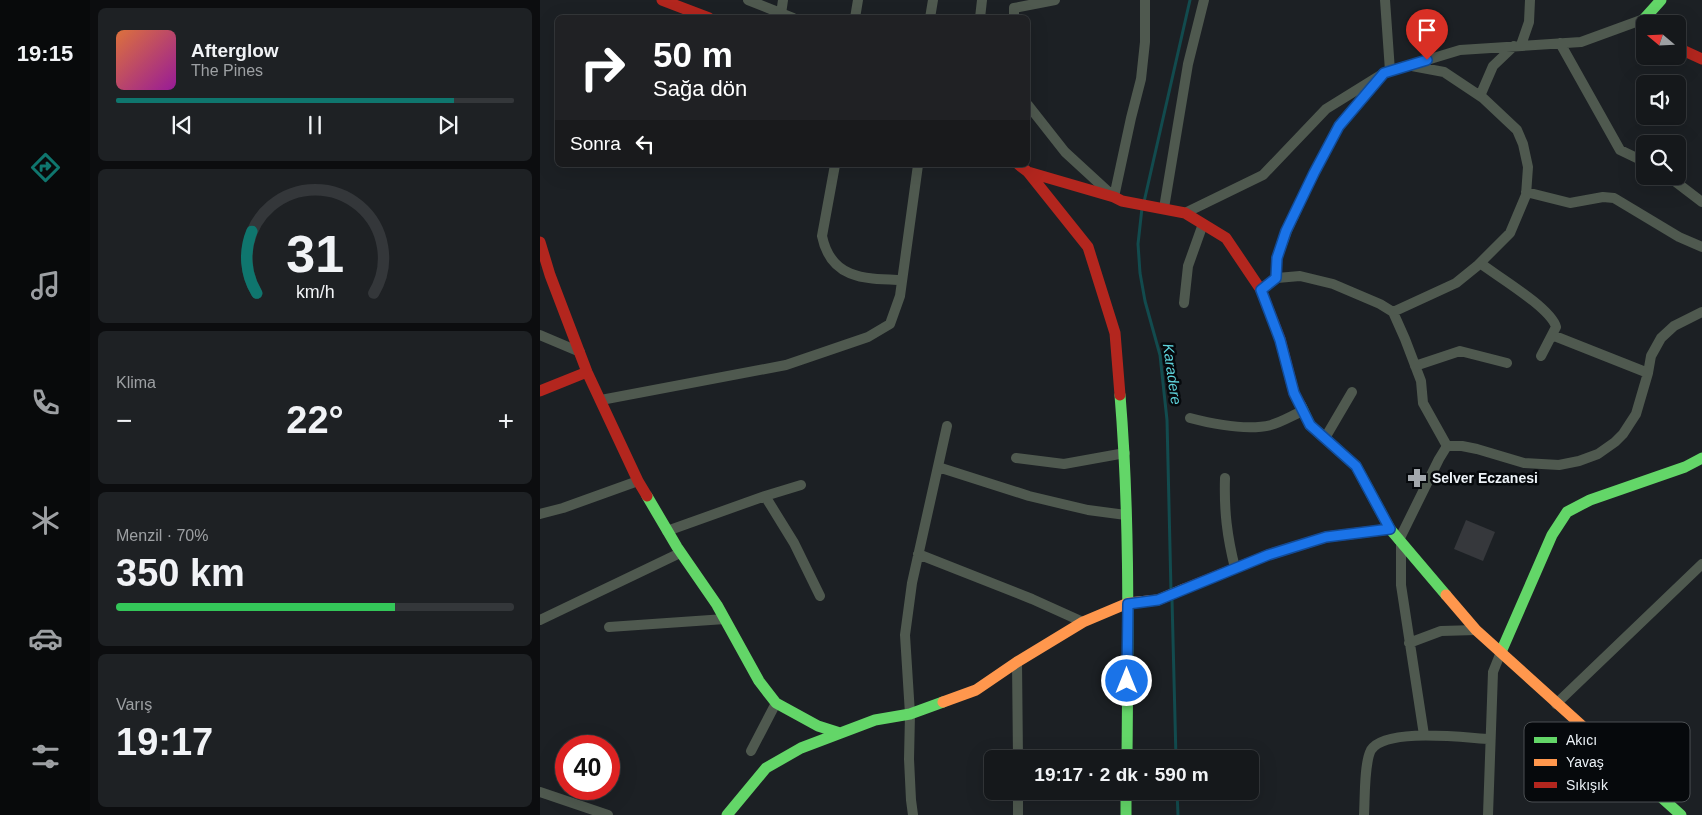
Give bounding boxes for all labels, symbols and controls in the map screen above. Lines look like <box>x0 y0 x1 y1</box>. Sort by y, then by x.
pin <box>1406 9 1448 60</box>
north arrow <box>1636 15 1686 65</box>
map controls <box>1636 15 1686 185</box>
icon: arrive <box>1413 16 1441 44</box>
icon: right <box>570 35 635 100</box>
text: 50 m <box>653 35 733 74</box>
text: Afterglow <box>191 40 279 61</box>
text: 19:15 <box>17 41 73 66</box>
text: The Pines <box>191 62 263 79</box>
button: sound <box>1636 75 1686 125</box>
text: Sağa dön <box>653 76 747 101</box>
icon: previous <box>168 111 196 139</box>
icon: pause <box>301 111 329 139</box>
icon: next <box>434 111 462 139</box>
icon: left <box>631 130 659 158</box>
text: Sonra <box>570 133 621 154</box>
button: search <box>1636 135 1686 185</box>
icon: directions <box>28 150 63 185</box>
text: 31 <box>286 225 344 283</box>
icon: music <box>28 268 63 303</box>
text: km/h <box>296 282 334 302</box>
water label: Karadere <box>1160 342 1185 406</box>
text: Klima <box>116 374 156 391</box>
icon: phone <box>28 385 63 420</box>
text: 22° <box>286 399 344 441</box>
text: − <box>116 405 132 436</box>
text: + <box>498 405 514 436</box>
pharmacy icon: Selver Eczanesi <box>1406 467 1428 489</box>
place label: Selver Eczanesi <box>1432 470 1538 486</box>
icon: climate <box>28 503 63 538</box>
text: Menzil · 70% <box>116 527 208 544</box>
text: 350 km <box>116 552 245 594</box>
icon: car <box>28 621 63 656</box>
position arrow <box>1100 654 1152 706</box>
text: Varış <box>116 696 152 713</box>
text: 19:17 <box>116 721 213 763</box>
legend <box>1524 722 1690 802</box>
text: Akıcı <box>1566 732 1597 748</box>
speed limit sign: 40 <box>555 735 620 800</box>
icon: filters <box>28 739 63 774</box>
text: Yavaş <box>1566 754 1604 770</box>
text: 19:17 · 2 dk · 590 m <box>1034 764 1209 785</box>
text: Sıkışık <box>1566 777 1609 793</box>

